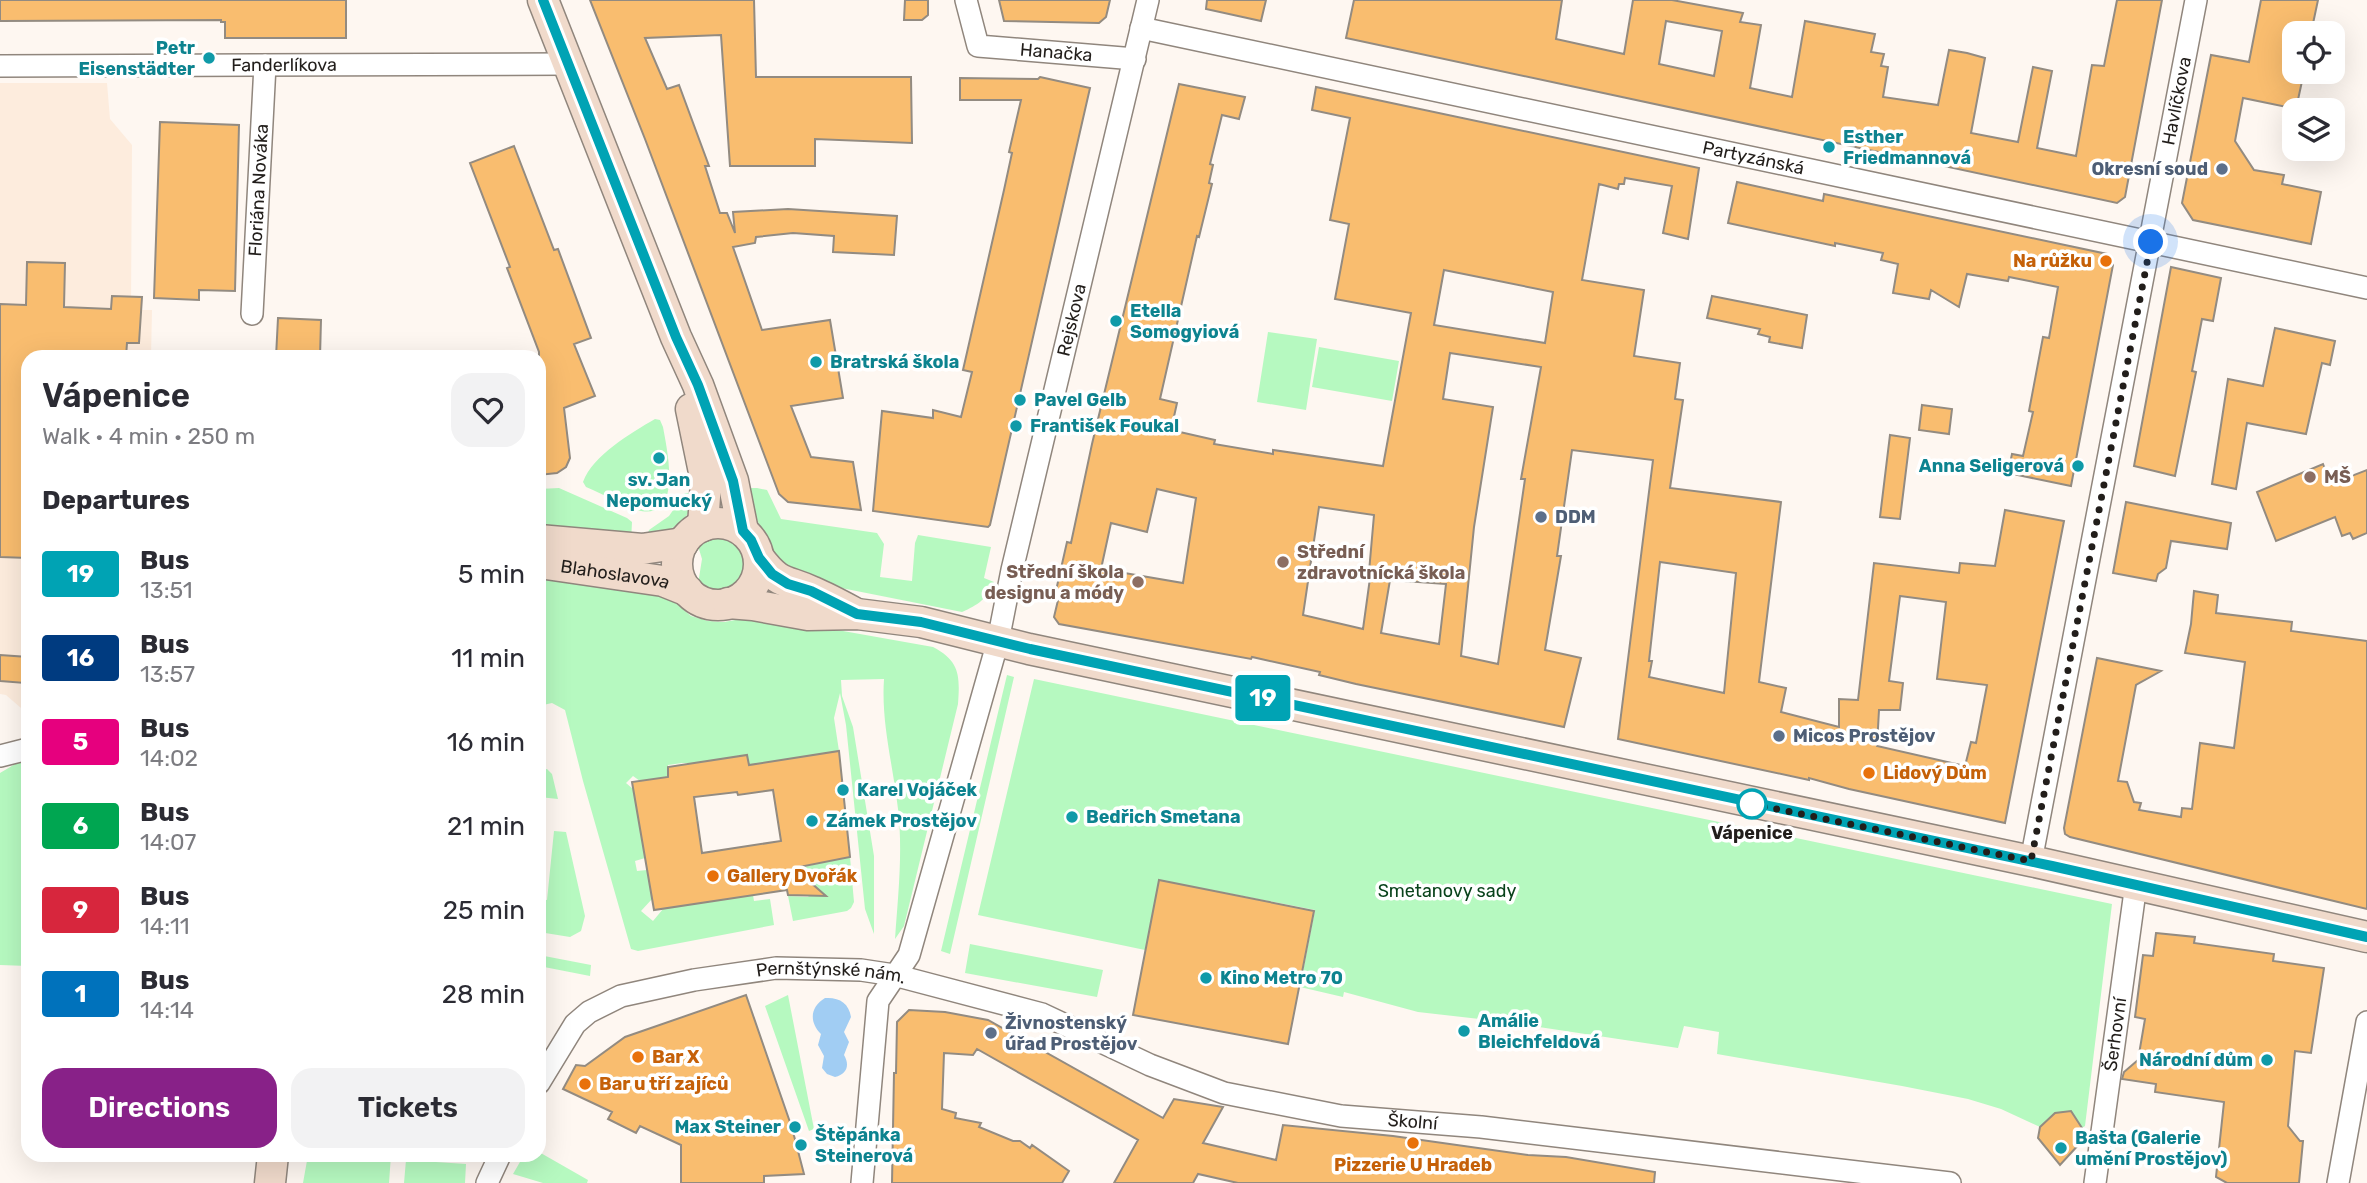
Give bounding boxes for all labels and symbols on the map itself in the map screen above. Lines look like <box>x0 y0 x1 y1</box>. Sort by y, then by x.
place label: Petr Eisenstädter <box>79 37 195 80</box>
street label: Hanačka <box>1019 39 1093 66</box>
marker: Petr Eisenstädter <box>201 50 217 66</box>
street label: Fanderlíkova <box>231 54 337 76</box>
street label: Havlíčkova <box>2157 55 2196 147</box>
street label: Floriána Nováka <box>244 123 273 257</box>
place label: Esther Friedmannová <box>1843 126 1971 169</box>
street label: Partyzánská <box>1701 136 1806 179</box>
marker: Esther Friedmannová <box>1821 139 1837 155</box>
place label: Okresní soud <box>2092 158 2208 180</box>
marker: Okresní soud <box>2214 161 2230 177</box>
your location <box>2133 224 2168 259</box>
place label: Na růžku <box>2013 250 2092 272</box>
marker: Na růžku <box>2098 253 2114 269</box>
street label: Rejskova <box>1052 281 1091 358</box>
place label: Etella Somogyiová <box>1130 300 1239 343</box>
marker: Etella Somogyiová <box>1108 313 1124 329</box>
place label: Bratrská škola <box>830 351 959 373</box>
marker: Bratrská škola <box>808 354 824 370</box>
place label: Pavel Gelb <box>1034 389 1127 411</box>
marker: Pavel Gelb <box>1012 392 1028 408</box>
place label: František Foukal <box>1030 415 1179 437</box>
marker: František Foukal <box>1008 418 1024 434</box>
marker: sv. Jan Nepomucký <box>651 450 667 466</box>
place label: Anna Seligerová <box>1919 455 2064 477</box>
marker: Anna Seligerová <box>2070 458 2086 474</box>
place label: MŠ <box>2324 466 2351 488</box>
place label: sv. Jan Nepomucký <box>606 469 712 512</box>
marker: MŠ <box>2302 469 2318 485</box>
place label: DDM <box>1555 506 1596 528</box>
marker: DDM <box>1533 509 1549 525</box>
place label: Střední zdravotnícká škola <box>1297 541 1465 584</box>
marker: Střední zdravotnícká škola <box>1275 554 1291 570</box>
street label: Blahoslavova <box>559 555 673 594</box>
place label: Střední škola designu a módy <box>984 561 1124 604</box>
marker: Střední škola designu a módy <box>1130 574 1146 590</box>
line badge: 19 <box>1232 675 1294 721</box>
place label: Micos Prostějov <box>1793 725 1936 747</box>
marker: Micos Prostějov <box>1771 728 1787 744</box>
place label: Lidový Dům <box>1883 762 1987 784</box>
marker: Lidový Dům <box>1861 765 1877 781</box>
place label: Karel Vojáček <box>857 779 978 801</box>
marker: Karel Vojáček <box>835 782 851 798</box>
marker: Vápenice <box>1737 789 1767 819</box>
place label: Bedřich Smetana <box>1086 806 1241 828</box>
marker: Bedřich Smetana <box>1064 809 1080 825</box>
place label: Zámek Prostějov <box>826 810 977 832</box>
marker: Zámek Prostějov <box>804 813 820 829</box>
place label: Vápenice <box>1711 822 1793 844</box>
place label: Gallery Dvořák <box>727 865 858 887</box>
marker: Gallery Dvořák <box>705 868 721 884</box>
park label: Smetanovy sady <box>1378 880 1516 902</box>
street label: Pernštýnské nám. <box>755 957 908 989</box>
place label: Kino Metro 70 <box>1220 967 1343 989</box>
marker: Kino Metro 70 <box>1198 970 1214 986</box>
street label: Šerhovní <box>2099 994 2132 1073</box>
place label: Amálie Bleichfeldová <box>1478 1010 1601 1053</box>
place label: Živnostenský úřad Prostějov <box>1005 1012 1138 1055</box>
marker: Amálie Bleichfeldová <box>1456 1023 1472 1039</box>
marker: Živnostenský úřad Prostějov <box>983 1025 999 1041</box>
place label: Bar X <box>652 1046 700 1068</box>
marker: Bar X <box>630 1049 646 1065</box>
place label: Národní dům <box>2139 1049 2253 1071</box>
marker: Národní dům <box>2259 1052 2275 1068</box>
place label: Bar u tří zajíců <box>599 1073 728 1095</box>
marker: Bar u tří zajíců <box>577 1076 593 1092</box>
street label: Školní <box>1387 1109 1440 1135</box>
place label: Max Steiner <box>674 1116 781 1138</box>
marker: Max Steiner <box>787 1119 803 1135</box>
place label: Štěpánka Steinerová <box>815 1124 913 1167</box>
place label: Bašta (Galerie umění Prostějov) <box>2075 1127 2228 1170</box>
marker: Pizzerie U Hradeb <box>1405 1135 1421 1151</box>
marker: Štěpánka Steinerová <box>793 1137 809 1153</box>
marker: Bašta (Galerie umění Prostějov) <box>2053 1140 2069 1156</box>
place label: Pizzerie U Hradeb <box>1334 1154 1492 1176</box>

